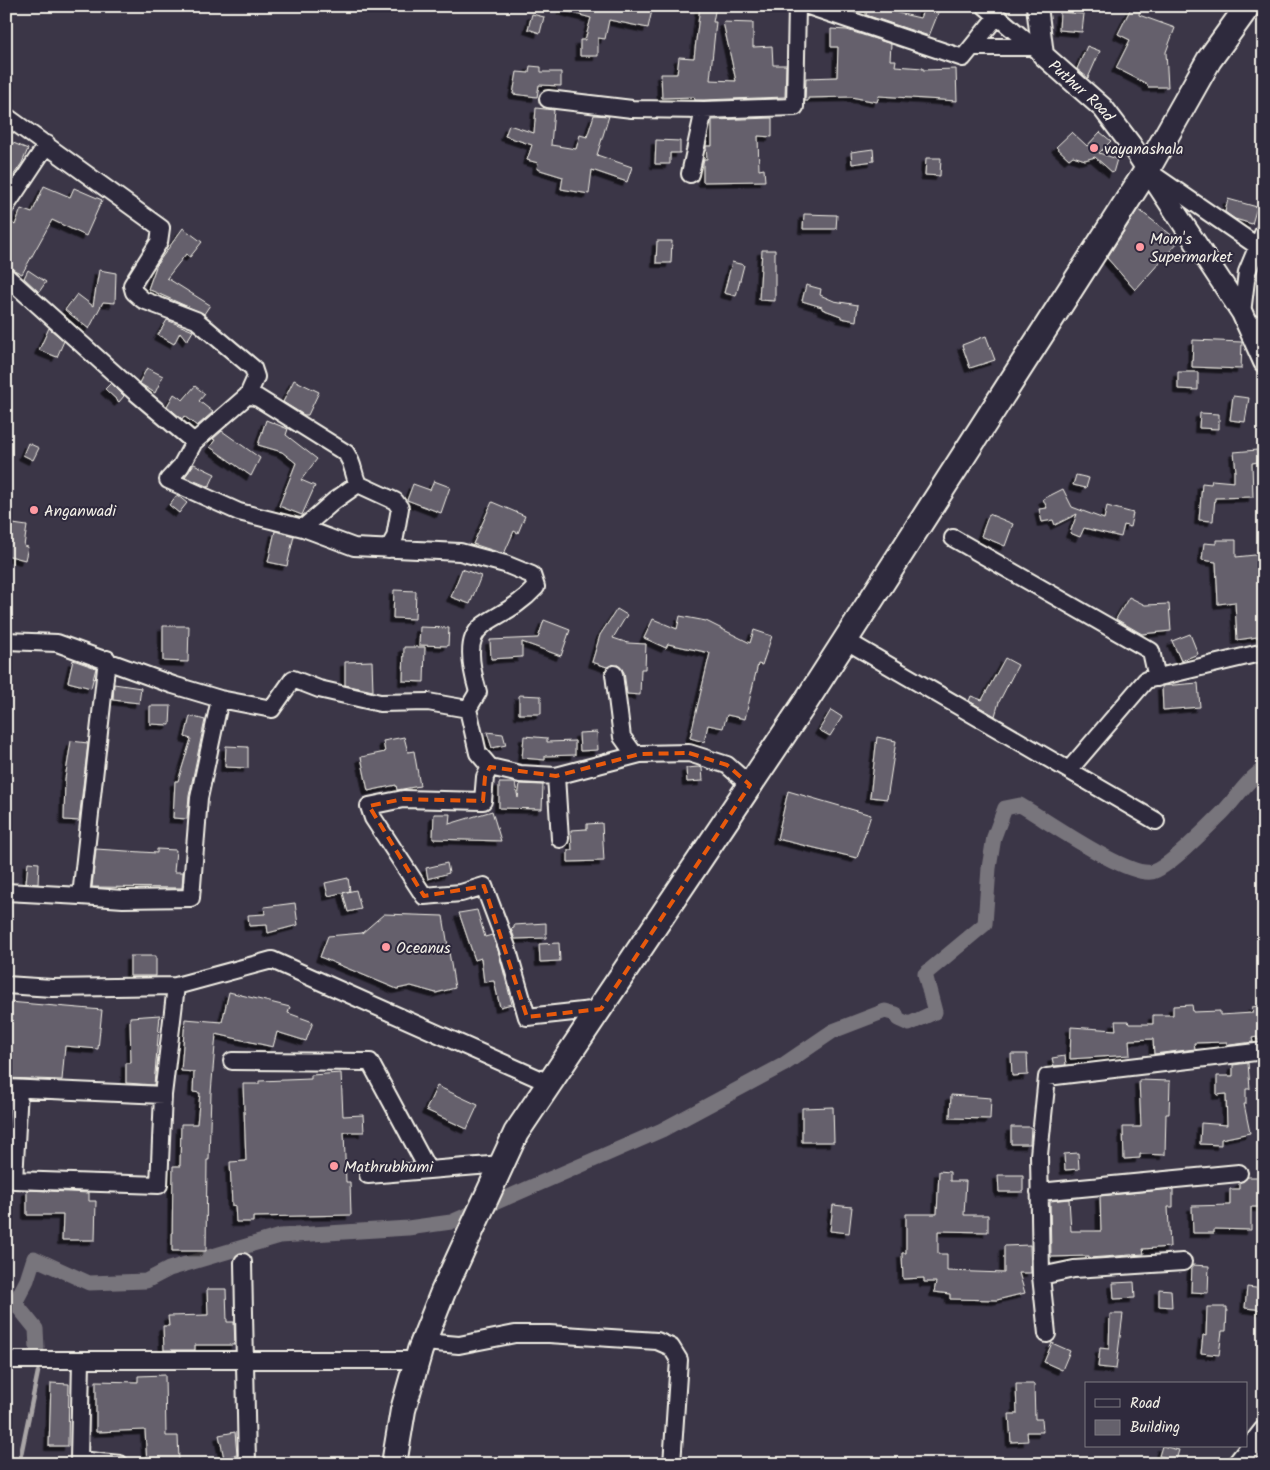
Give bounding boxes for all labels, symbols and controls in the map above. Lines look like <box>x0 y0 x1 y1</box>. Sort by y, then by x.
street label: Puthur Road <box>1042 54 1121 128</box>
place label: vayanashala <box>1104 137 1184 162</box>
marker: vayanashala <box>1088 142 1100 154</box>
place label: Mom's Supermarket <box>1150 227 1234 270</box>
marker: Mom's Supermarket <box>1134 241 1146 253</box>
place label: Anganwadi <box>44 499 117 524</box>
marker: Anganwadi <box>28 504 40 516</box>
place label: Oceanus <box>396 936 451 961</box>
marker: Oceanus <box>380 941 392 953</box>
place label: Mathrubhumi <box>344 1155 434 1180</box>
marker: Mathrubhumi <box>328 1160 340 1172</box>
legend <box>1085 1382 1248 1448</box>
text: Road <box>1130 1392 1161 1416</box>
text: Building <box>1130 1416 1180 1440</box>

